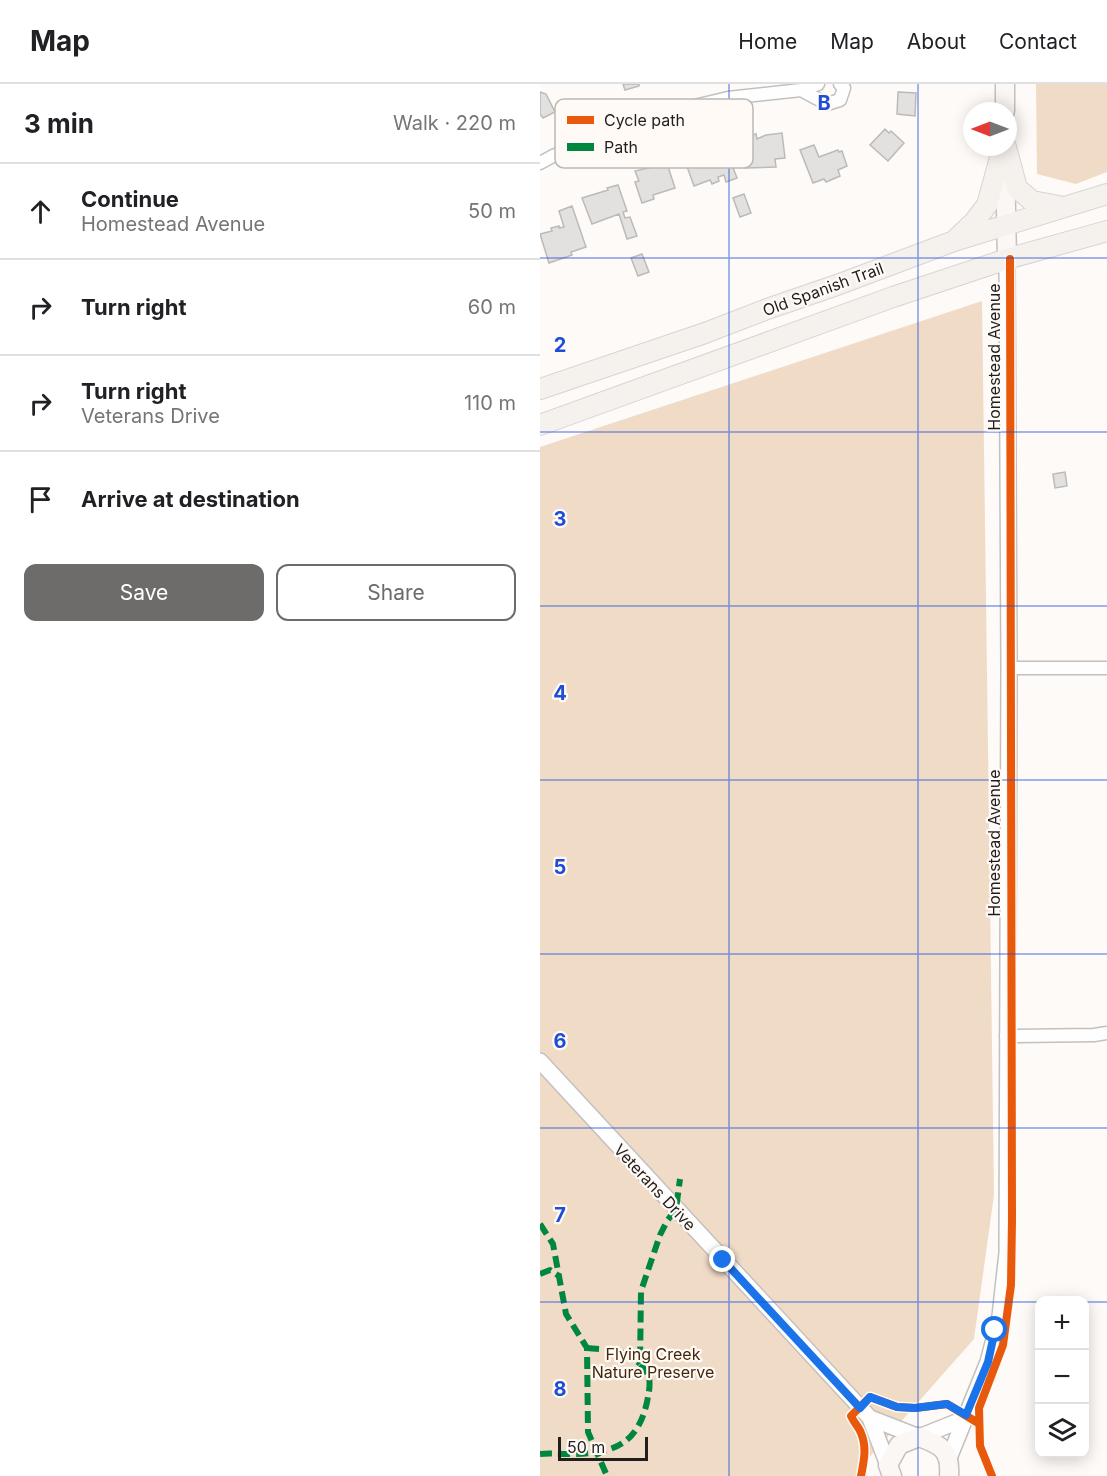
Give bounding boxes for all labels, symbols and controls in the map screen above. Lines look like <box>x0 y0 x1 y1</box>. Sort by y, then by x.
text: Map <box>30 24 90 58</box>
text: Home <box>738 29 797 54</box>
text: Map <box>830 29 874 54</box>
text: About <box>907 29 966 54</box>
text: Contact <box>999 29 1077 54</box>
text: B <box>817 91 831 115</box>
legend <box>555 99 753 168</box>
north arrow <box>963 102 1017 156</box>
text: 3 min <box>24 108 94 139</box>
text: Cycle path <box>604 110 685 130</box>
text: Walk · 220 m <box>393 111 516 135</box>
text: Path <box>604 137 638 157</box>
text: Continue <box>81 186 179 212</box>
icon: ahead <box>24 195 57 228</box>
text: 50 m <box>468 199 516 223</box>
text: Homestead Avenue <box>81 212 265 236</box>
street label: Old Spanish Trail <box>760 258 886 320</box>
street label: Homestead Avenue <box>984 283 1004 431</box>
icon: right <box>24 291 57 324</box>
text: Turn right <box>81 294 187 320</box>
text: 60 m <box>468 295 516 319</box>
text: 2 <box>554 333 566 357</box>
text: Turn right <box>81 378 187 404</box>
icon: right <box>24 387 57 420</box>
text: 110 m <box>464 391 516 415</box>
text: Veterans Drive <box>81 404 220 428</box>
icon: arrive <box>24 483 57 516</box>
text: Arrive at destination <box>81 486 300 512</box>
text: 3 <box>554 507 566 531</box>
button: Save <box>24 564 264 621</box>
button: Share <box>276 564 516 621</box>
text: 4 <box>553 681 567 705</box>
street label: Homestead Avenue <box>984 769 1004 917</box>
text: 5 <box>554 855 566 879</box>
text: 6 <box>554 1029 567 1053</box>
street label: Veterans Drive <box>610 1140 700 1234</box>
text: 7 <box>554 1203 566 1227</box>
route end <box>709 1246 735 1272</box>
map controls <box>1035 1296 1089 1458</box>
button: + <box>1035 1296 1089 1350</box>
route start <box>981 1316 1007 1342</box>
park label: Flying Creek Nature Preserve <box>592 1344 714 1382</box>
button: − <box>1035 1350 1089 1404</box>
text: 8 <box>553 1377 567 1401</box>
button: layers <box>1035 1404 1089 1458</box>
scale bar <box>558 1434 648 1462</box>
text: 50 m <box>567 1437 605 1457</box>

